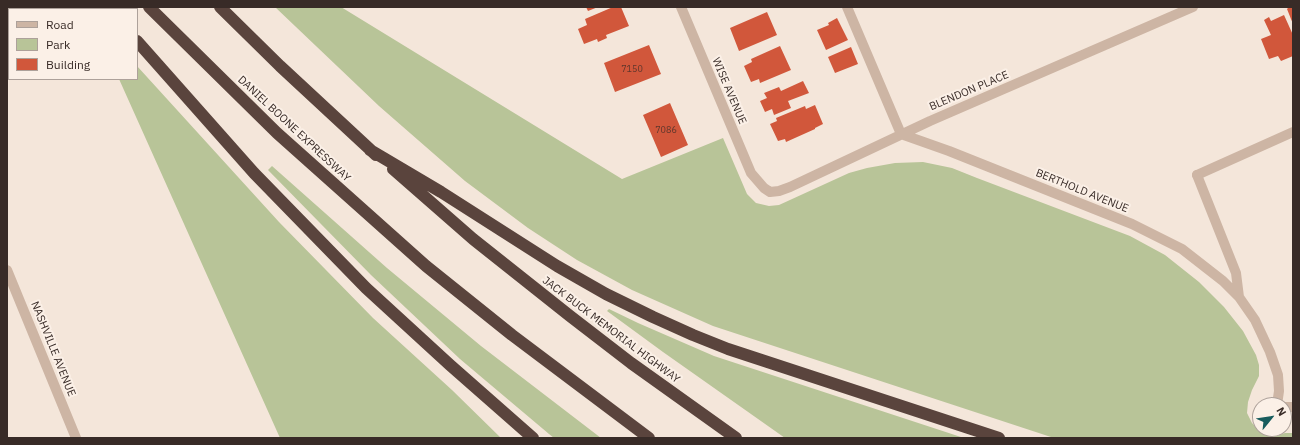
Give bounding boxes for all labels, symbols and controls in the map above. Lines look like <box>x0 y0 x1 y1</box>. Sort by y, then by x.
legend <box>8 8 138 80</box>
text: Road <box>46 17 74 32</box>
text: Park <box>46 37 70 52</box>
street label: WISE AVENUE <box>709 56 749 126</box>
text: Building <box>46 57 90 72</box>
house number: 7150 <box>621 64 643 74</box>
street label: BLENDON PLACE <box>927 68 1011 114</box>
street label: DANIEL BOONE EXPRESSWAY <box>235 73 353 185</box>
house number: 7086 <box>655 125 677 135</box>
street label: BERTHOLD AVENUE <box>1034 166 1130 216</box>
street label: JACK BUCK MEMORIAL HIGHWAY <box>540 274 682 386</box>
street label: NASHVILLE AVENUE <box>28 299 78 399</box>
north arrow <box>1252 397 1292 437</box>
text: N <box>1273 405 1290 418</box>

